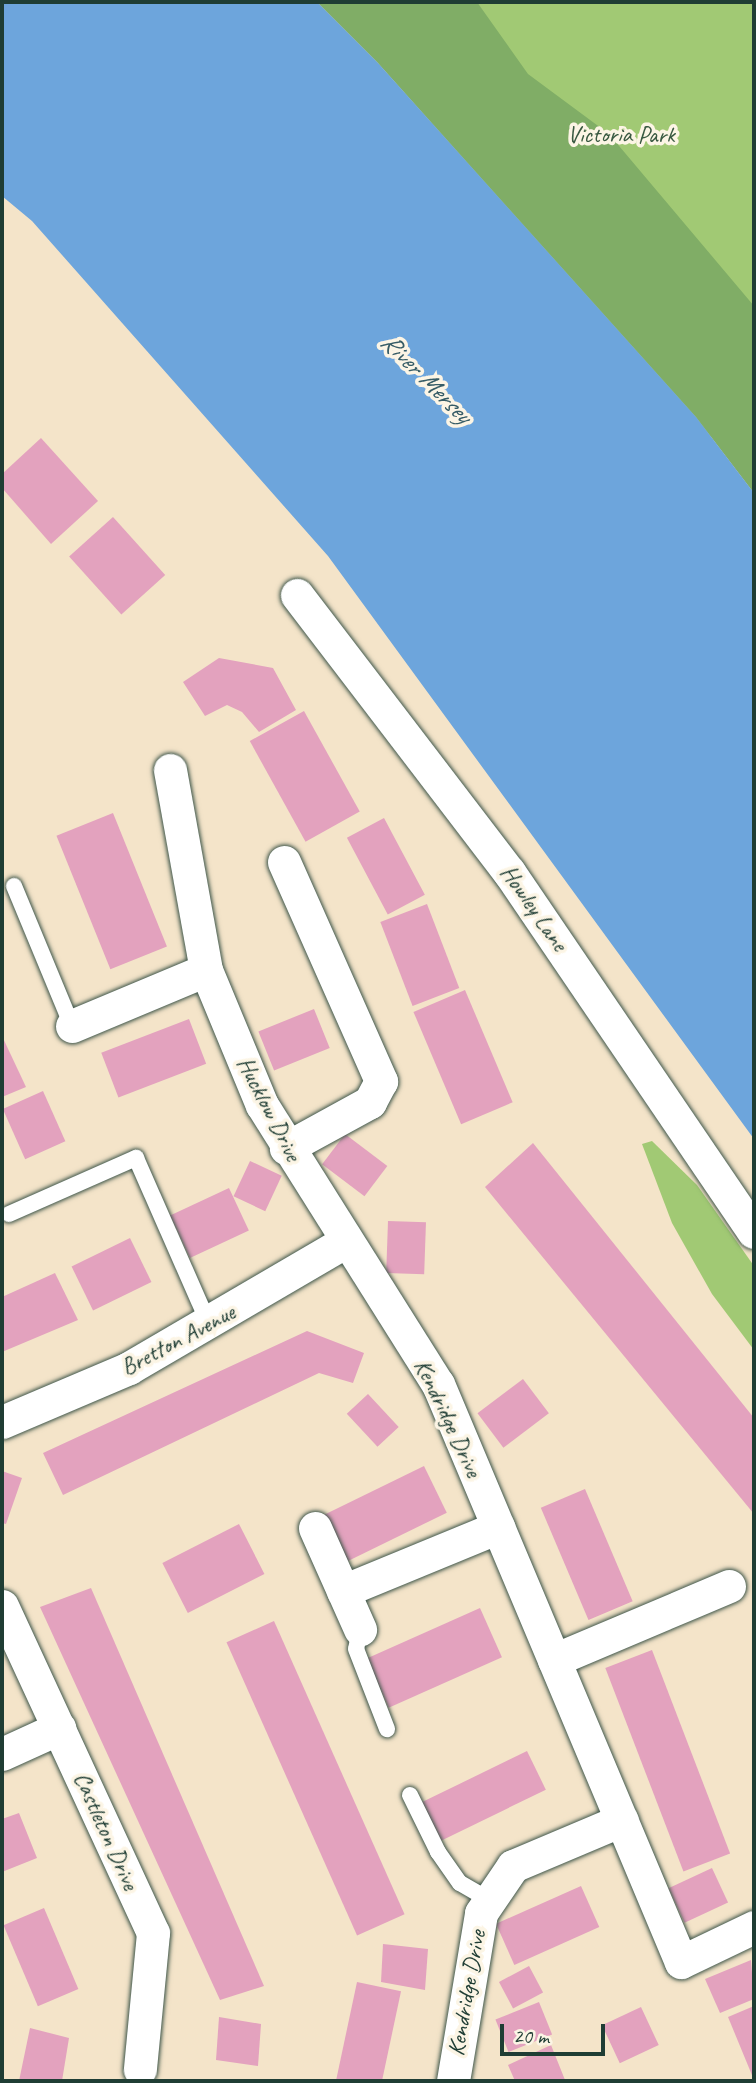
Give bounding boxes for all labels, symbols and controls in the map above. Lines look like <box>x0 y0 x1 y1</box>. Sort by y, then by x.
park label: Victoria Park <box>567 121 675 149</box>
water label: River Mersey <box>374 326 478 430</box>
street label: Howley Lane <box>494 859 574 957</box>
street label: Hucklow Drive <box>230 1052 308 1166</box>
street label: Bretton Avenue <box>116 1298 240 1382</box>
street label: Kendridge Drive <box>408 1354 488 1482</box>
street label: Castleton Drive <box>67 1768 145 1894</box>
street label: Kendridge Drive <box>442 1928 492 2058</box>
scale bar <box>504 2010 609 2054</box>
text: 20 m <box>513 2023 549 2049</box>

